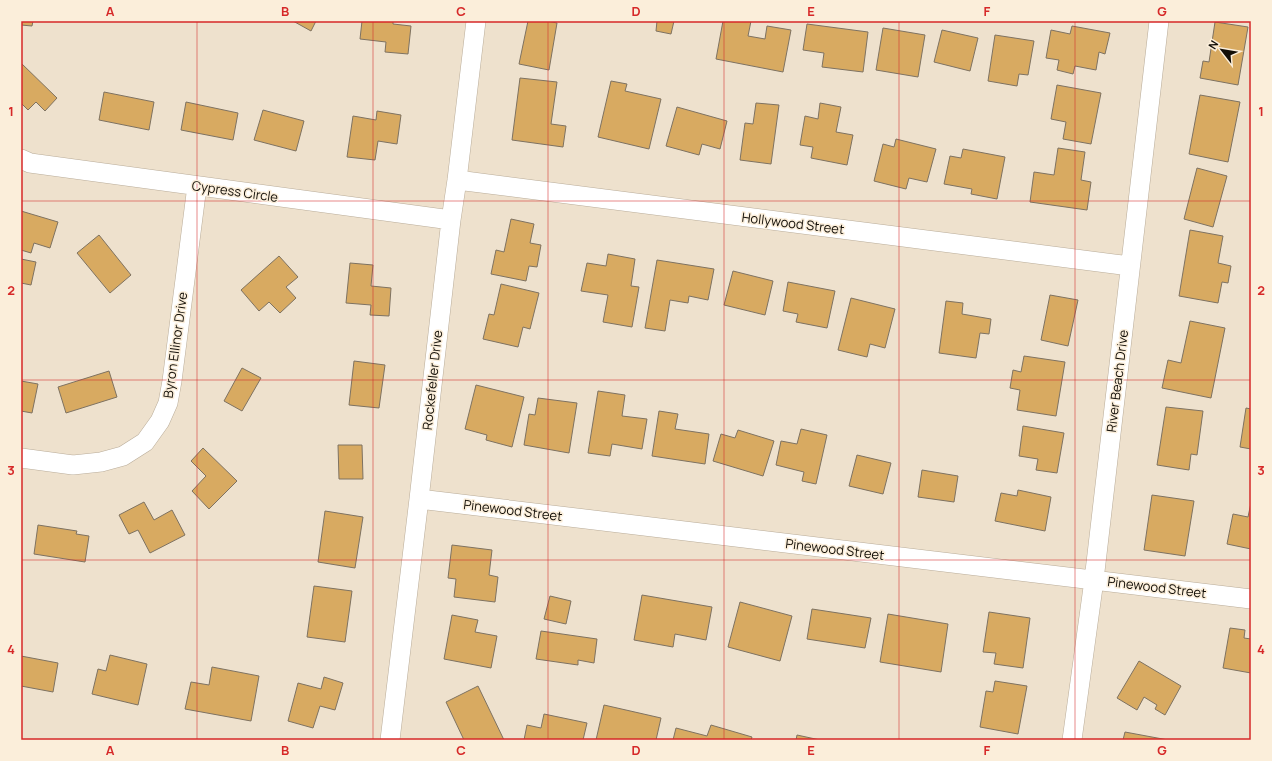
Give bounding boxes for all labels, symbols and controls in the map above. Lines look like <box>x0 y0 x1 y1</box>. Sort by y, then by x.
text: A <box>106 2 115 20</box>
text: B <box>281 2 289 20</box>
text: C <box>456 2 466 20</box>
text: D <box>631 2 641 20</box>
text: E <box>807 2 815 20</box>
text: F <box>984 2 991 20</box>
text: G <box>1157 2 1167 20</box>
north arrow <box>1202 30 1242 70</box>
text: N <box>1205 37 1222 52</box>
text: 1 <box>8 102 14 120</box>
text: 1 <box>1258 102 1264 120</box>
street label: Cypress Circle <box>191 176 280 206</box>
street label: Hollywood Street <box>741 208 845 238</box>
text: 2 <box>7 281 15 299</box>
text: 2 <box>1257 281 1265 299</box>
street label: Byron Ellinor Drive <box>159 290 191 399</box>
street label: River Beach Drive <box>1102 328 1132 433</box>
street label: Rockefeller Drive <box>418 329 446 431</box>
text: 3 <box>7 461 15 479</box>
text: 3 <box>1257 461 1265 479</box>
street label: Pinewood Street <box>463 495 563 525</box>
street label: Pinewood Street <box>785 534 885 564</box>
street label: Pinewood Street <box>1107 572 1207 602</box>
text: 4 <box>7 640 15 658</box>
text: 4 <box>1257 640 1265 658</box>
text: A <box>106 741 115 759</box>
text: B <box>281 741 289 759</box>
text: C <box>456 741 466 759</box>
text: D <box>631 741 641 759</box>
text: E <box>807 741 815 759</box>
text: F <box>984 741 991 759</box>
text: G <box>1157 741 1167 759</box>

